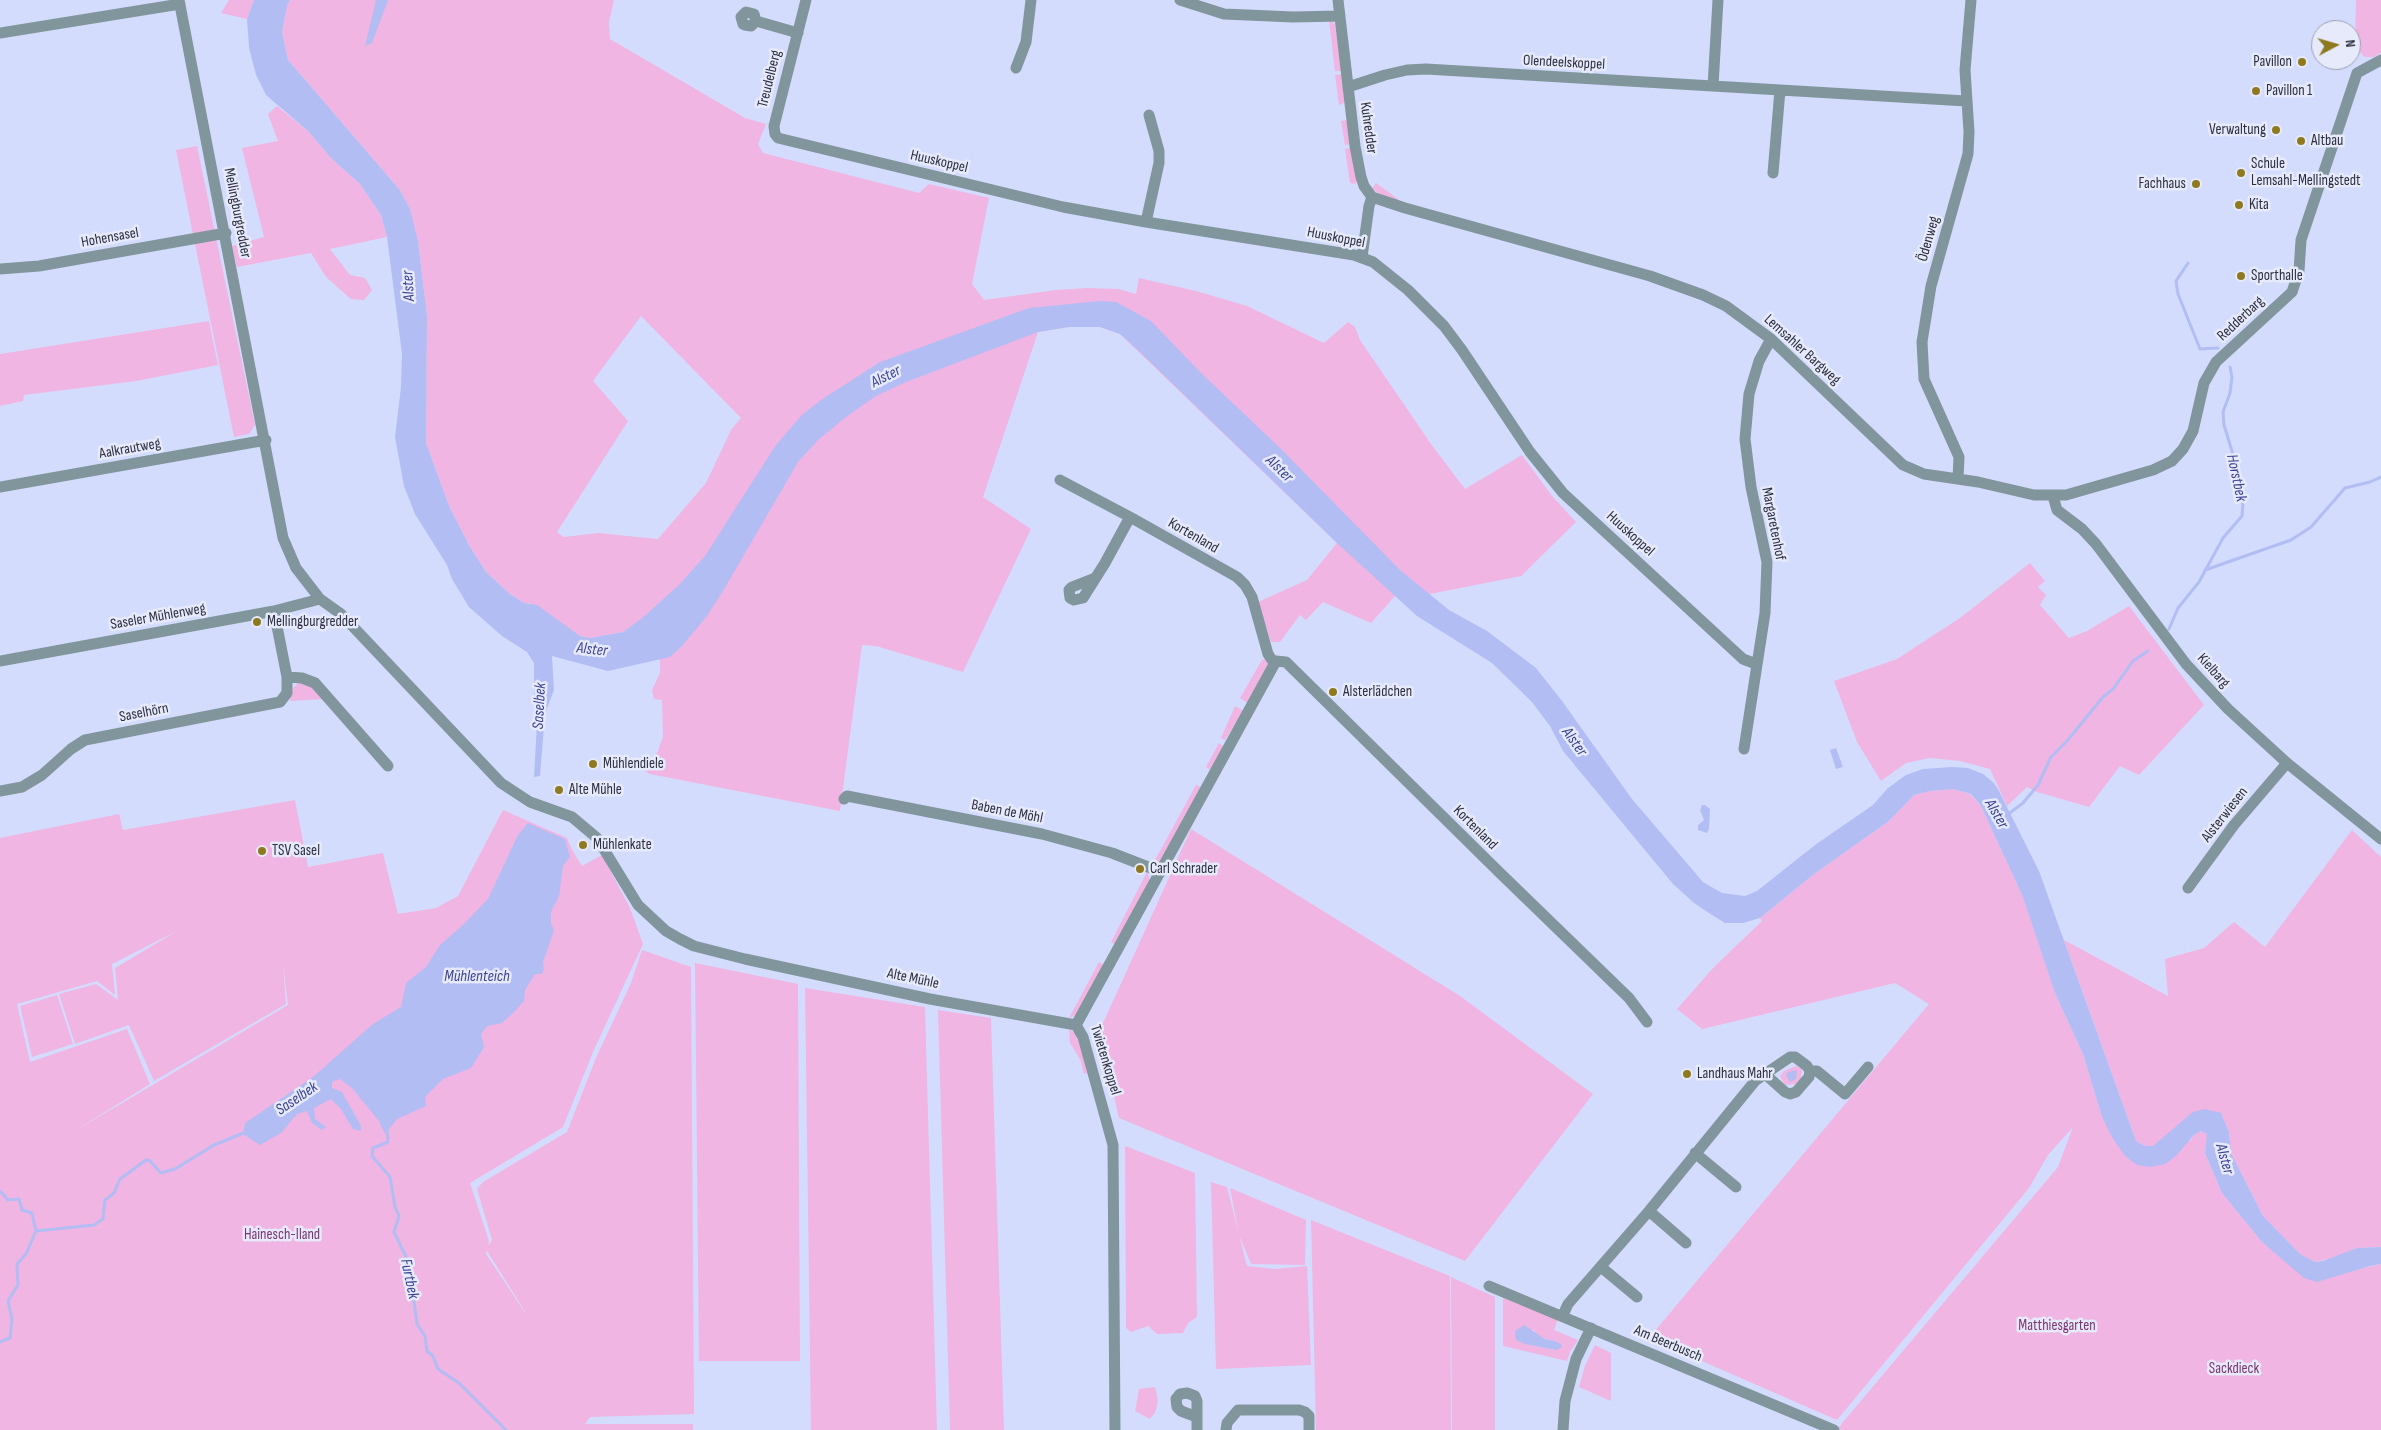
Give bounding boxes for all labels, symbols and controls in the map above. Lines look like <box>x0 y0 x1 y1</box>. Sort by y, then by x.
north arrow <box>2311 20 2361 70</box>
text: N <box>2342 39 2359 48</box>
street label: Treudelberg <box>754 48 786 110</box>
street label: Olendeelskoppel <box>1523 52 1605 74</box>
place label: Pavillon <box>2253 53 2292 71</box>
marker: Pavillon <box>2296 56 2308 68</box>
place label: Pavillon 1 <box>2266 82 2312 100</box>
marker: Pavillon 1 <box>2250 85 2262 97</box>
street label: Kuhredder <box>1355 101 1381 155</box>
place label: Verwaltung <box>2209 121 2266 139</box>
marker: Verwaltung <box>2270 124 2282 136</box>
place label: Altbau <box>2311 132 2343 150</box>
marker: Altbau <box>2295 135 2307 147</box>
street label: Huuskoppel <box>908 147 970 177</box>
place label: Schule Lemsahl-Mellingstedt <box>2251 155 2361 190</box>
street label: Mellingburgredder <box>219 166 255 260</box>
marker: Schule Lemsahl-Mellingstedt <box>2235 167 2247 179</box>
place label: Fachhaus <box>2139 175 2186 193</box>
marker: Fachhaus <box>2190 178 2202 190</box>
place label: Kita <box>2249 196 2269 214</box>
marker: Kita <box>2233 199 2245 211</box>
street label: Ödenweg <box>1914 214 1944 264</box>
street label: Hohensasel <box>80 224 140 252</box>
street label: Huuskoppel <box>1306 224 1366 252</box>
place label: Sporthalle <box>2251 267 2303 285</box>
water label: Alster <box>398 270 420 302</box>
marker: Sporthalle <box>2235 270 2247 282</box>
street label: Redderbarg <box>2214 293 2268 345</box>
street label: Lemsahler Bargweg <box>1760 311 1844 389</box>
water label: Alster <box>868 361 904 393</box>
street label: Aalkrautweg <box>98 435 162 463</box>
water label: Alster <box>1261 451 1297 487</box>
water label: Horstbek <box>2222 453 2250 503</box>
street label: Margaretenhof <box>1757 486 1789 562</box>
street label: Huuskoppel <box>1602 508 1658 560</box>
street label: Kortenland <box>1165 514 1221 558</box>
street label: Saseler Mühlenweg <box>109 600 207 634</box>
place label: Mellingburgredder <box>267 613 358 631</box>
marker: Mellingburgredder <box>251 616 263 628</box>
water label: Alster <box>576 639 608 661</box>
street label: Kielbarg <box>2193 650 2233 692</box>
water label: Saselbek <box>529 682 551 730</box>
place label: Alsterlädchen <box>1343 683 1412 701</box>
marker: Alsterlädchen <box>1327 686 1339 698</box>
street label: Saselhörn <box>118 699 170 727</box>
water label: Alster <box>1557 724 1591 760</box>
place label: Mühlendiele <box>603 755 664 773</box>
marker: Mühlendiele <box>587 758 599 770</box>
place label: Alte Mühle <box>569 781 622 799</box>
marker: Alte Mühle <box>553 784 565 796</box>
street label: Alsterwiesen <box>2198 784 2252 846</box>
street label: Baben de Möhl <box>970 796 1044 828</box>
water label: Alster <box>1980 796 2012 832</box>
street label: Kortenland <box>1449 802 1501 854</box>
place label: Mühlenkate <box>593 836 652 854</box>
marker: Mühlenkate <box>577 839 589 851</box>
place label: TSV Sasel <box>272 842 320 860</box>
marker: TSV Sasel <box>256 845 268 857</box>
place label: Carl Schrader <box>1150 860 1218 878</box>
marker: Carl Schrader <box>1134 863 1146 875</box>
street label: Alte Mühle <box>885 965 941 993</box>
water label: Mühlenteich <box>444 967 510 987</box>
street label: Twietenkoppel <box>1086 1023 1124 1097</box>
place label: Landhaus Mahr <box>1697 1065 1773 1083</box>
marker: Landhaus Mahr <box>1681 1068 1693 1080</box>
water label: Saselbek <box>272 1078 322 1120</box>
water label: Alster <box>2211 1142 2237 1176</box>
park label: Hainesch-Iland <box>244 1226 320 1244</box>
water label: Furtbek <box>395 1257 423 1301</box>
park label: Matthiesgarten <box>2018 1317 2096 1335</box>
street label: Am Beerbusch <box>1631 1322 1705 1366</box>
park label: Sackdieck <box>2209 1360 2259 1378</box>

